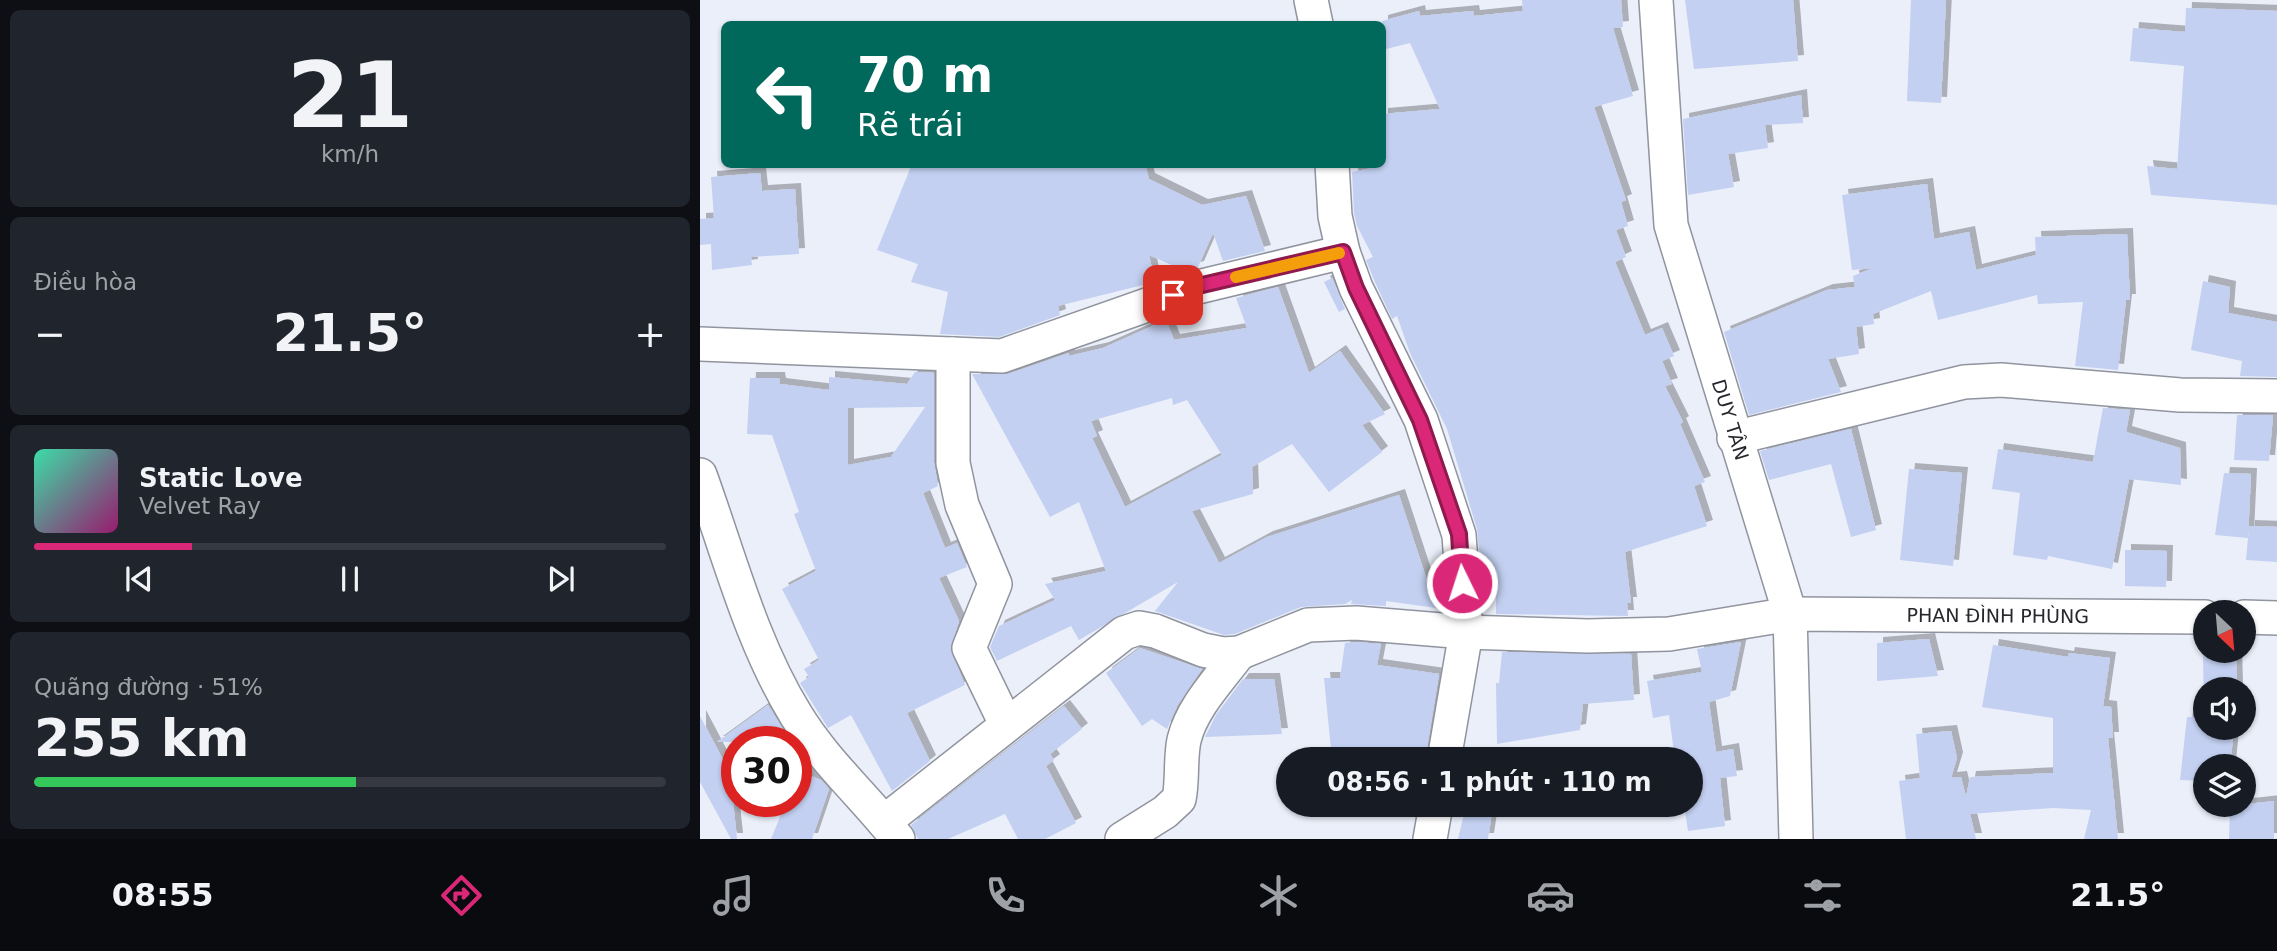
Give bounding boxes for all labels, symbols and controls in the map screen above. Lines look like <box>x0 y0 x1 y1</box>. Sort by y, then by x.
text: 21 <box>287 43 413 148</box>
text: 70 m <box>857 47 993 104</box>
icon: left <box>742 49 833 140</box>
text: Rẽ trái <box>857 106 963 144</box>
text: km/h <box>321 141 379 167</box>
pin <box>1143 265 1203 325</box>
text: Điều hòa <box>34 269 137 295</box>
icon: arrive <box>1154 276 1192 314</box>
text: 21.5° <box>273 303 427 363</box>
text: − <box>34 312 66 356</box>
text: + <box>634 312 666 356</box>
street label: DUY TÂN <box>1708 376 1753 463</box>
text: Static Love <box>139 463 303 493</box>
text: Velvet Ray <box>139 493 261 519</box>
position arrow <box>1425 546 1499 620</box>
icon: previous <box>120 560 158 598</box>
icon: pause <box>331 560 369 598</box>
icon: next <box>542 560 580 598</box>
north arrow <box>2193 600 2256 663</box>
map controls <box>2193 600 2256 817</box>
street label: PHAN ĐÌNH PHÙNG <box>1906 604 2089 627</box>
text: Quãng đường · 51% <box>34 674 263 700</box>
button: sound <box>2193 677 2256 740</box>
text: 255 km <box>34 708 249 768</box>
speed limit sign: 30 <box>721 726 812 817</box>
button: layers <box>2193 754 2256 817</box>
text: 08:56 · 1 phút · 110 m <box>1327 767 1652 797</box>
icon: directions <box>437 871 486 920</box>
icon: music <box>709 871 758 920</box>
icon: phone <box>981 871 1030 920</box>
icon: climate <box>1254 871 1303 920</box>
icon: car <box>1526 871 1575 920</box>
icon: filters <box>1798 871 1847 920</box>
text: 08:55 <box>112 876 213 914</box>
text: 21.5° <box>2070 876 2165 914</box>

